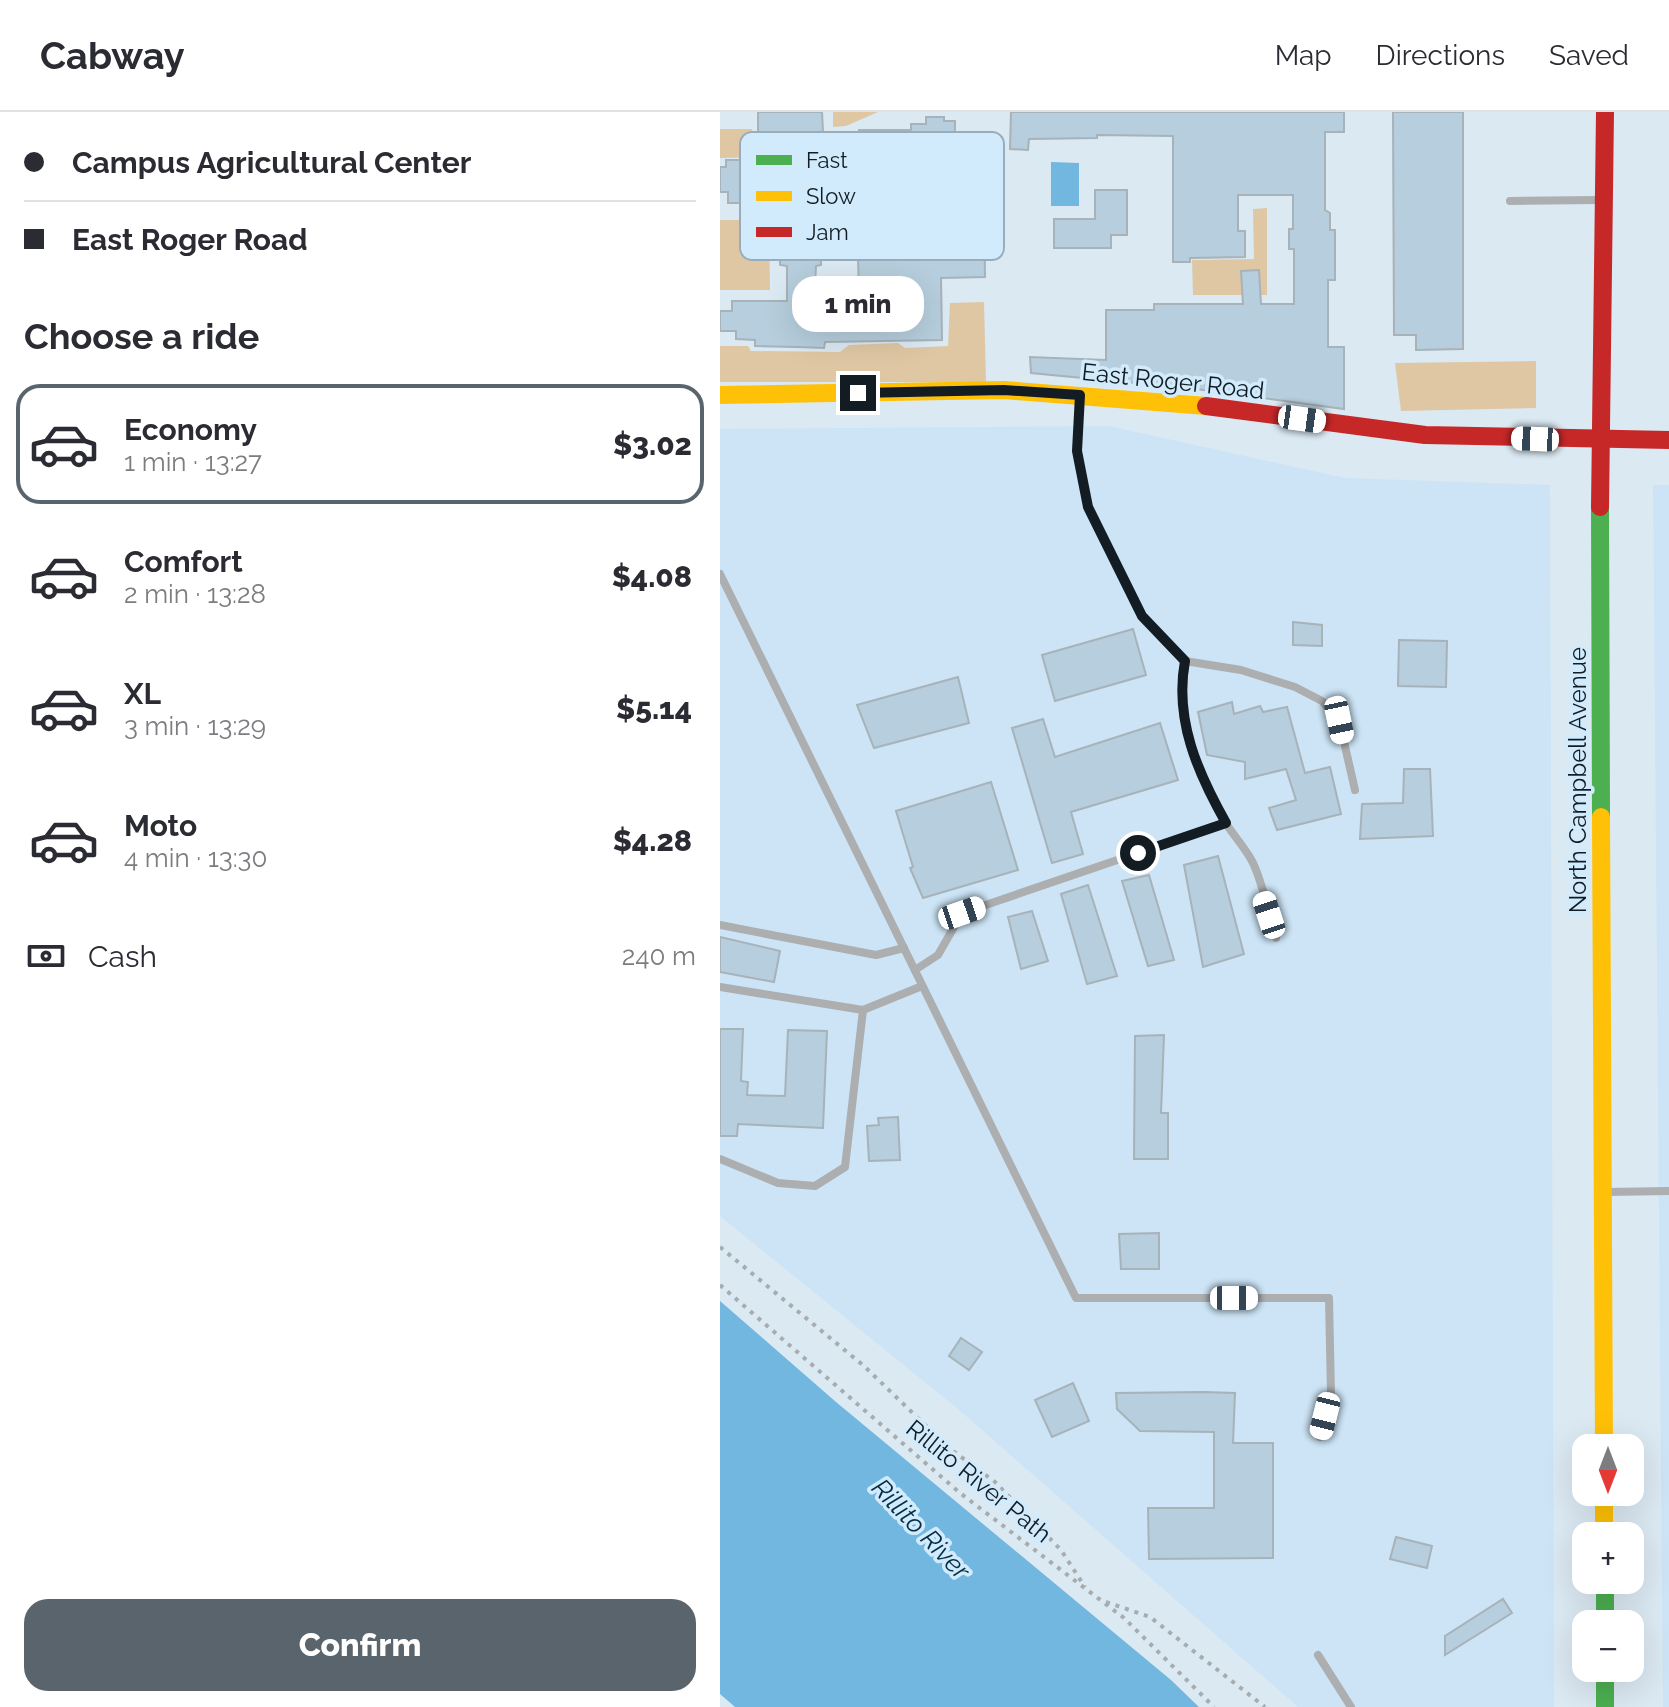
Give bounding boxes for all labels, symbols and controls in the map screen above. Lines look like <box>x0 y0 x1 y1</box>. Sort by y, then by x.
text: Cabway <box>40 33 185 78</box>
text: Map <box>1275 39 1332 72</box>
text: Directions <box>1376 39 1505 72</box>
text: Saved <box>1549 39 1629 72</box>
legend <box>740 132 1004 260</box>
text: Campus Agricultural Center <box>72 145 471 180</box>
text: Fast <box>806 147 848 173</box>
text: Slow <box>806 183 856 209</box>
text: Jam <box>806 219 849 245</box>
text: East Roger Road <box>72 222 308 257</box>
callout: 1 min <box>792 277 924 333</box>
text: 1 min <box>825 289 891 319</box>
text: Choose a ride <box>24 315 259 357</box>
street label: East Roger Road <box>1080 357 1266 405</box>
route end <box>840 375 876 411</box>
car <box>1277 404 1327 434</box>
icon: car <box>28 408 100 480</box>
text: Economy <box>124 412 257 447</box>
car <box>1511 426 1559 452</box>
text: $3.02 <box>613 427 692 462</box>
text: 1 min · 13:27 <box>124 447 262 477</box>
icon: car <box>28 540 100 612</box>
text: Comfort <box>124 544 243 579</box>
text: $4.08 <box>612 559 692 594</box>
text: 2 min · 13:28 <box>124 579 266 609</box>
street label: North Campbell Avenue <box>1563 647 1592 913</box>
icon: car <box>28 672 100 744</box>
text: XL <box>124 676 161 711</box>
text: $5.14 <box>616 691 692 726</box>
car <box>1322 694 1356 746</box>
text: 3 min · 13:29 <box>124 711 266 741</box>
icon: car <box>28 804 100 876</box>
text: Moto <box>124 808 197 843</box>
text: $4.28 <box>613 823 692 858</box>
route start <box>1120 835 1156 871</box>
text: 4 min · 13:30 <box>124 843 267 873</box>
car <box>1250 888 1288 942</box>
car <box>935 894 989 932</box>
icon: cash <box>24 934 68 978</box>
text: Cash <box>88 939 157 974</box>
text: 240 m <box>622 941 696 971</box>
car <box>1210 1286 1258 1310</box>
car <box>1308 1390 1342 1442</box>
street label: Rillito River Path <box>900 1414 1058 1548</box>
north arrow <box>1572 1434 1644 1506</box>
map controls <box>1572 1434 1644 1682</box>
water label: Rillito River <box>865 1472 977 1586</box>
button: + <box>1572 1522 1644 1594</box>
button: Confirm <box>24 1599 696 1691</box>
button: − <box>1572 1610 1644 1682</box>

